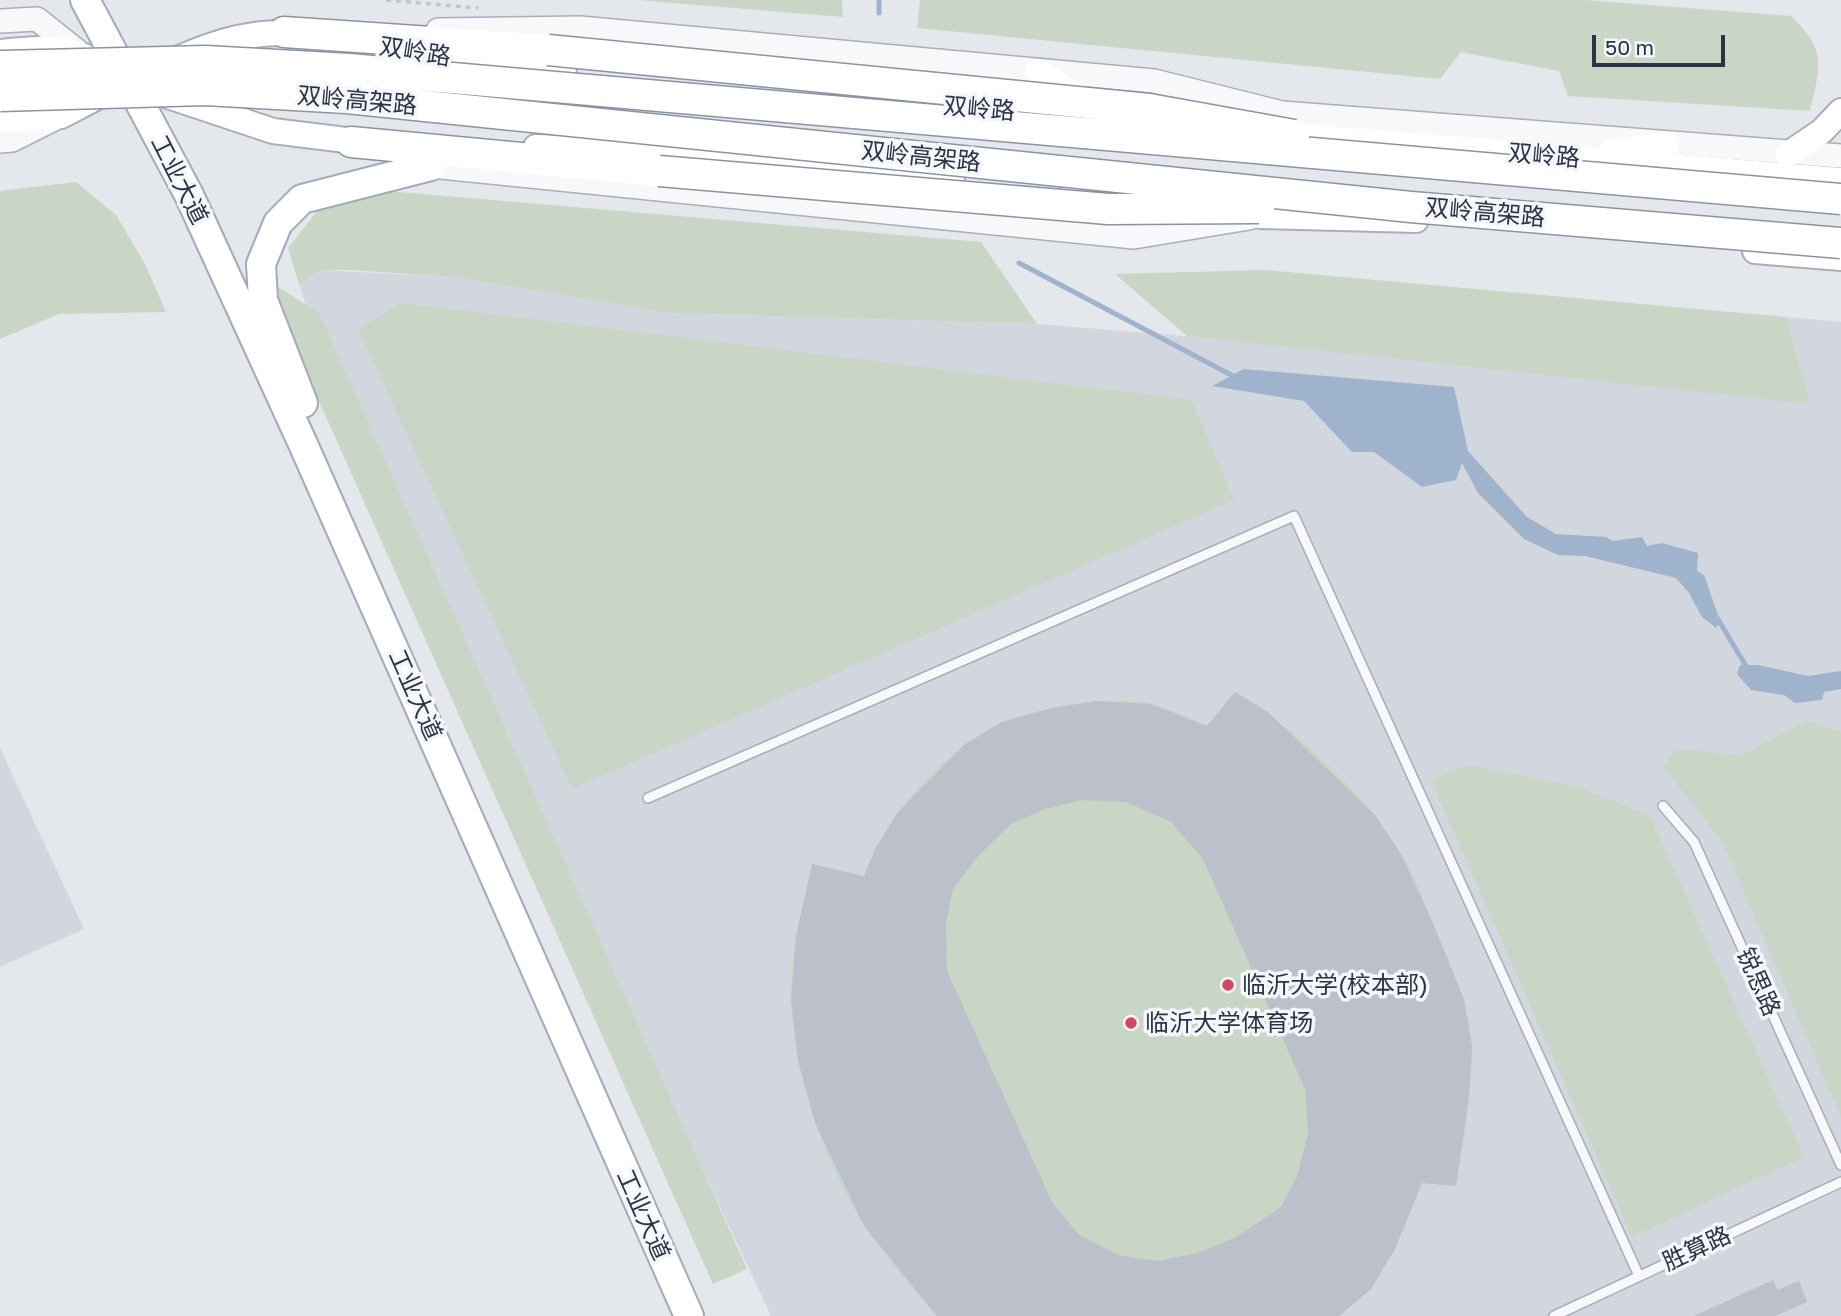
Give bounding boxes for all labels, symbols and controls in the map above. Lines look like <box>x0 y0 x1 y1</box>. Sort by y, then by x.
scale bar <box>1596 21 1729 65</box>
street label: 双岭路 <box>377 32 453 72</box>
text: 50 m <box>1605 34 1654 60</box>
street label: 双岭高架路 <box>296 81 418 121</box>
street label: 双岭路 <box>942 92 1016 126</box>
street label: 工业大道 <box>144 131 214 229</box>
street label: 双岭高架路 <box>860 136 982 178</box>
street label: 双岭路 <box>1507 139 1581 173</box>
street label: 双岭高架路 <box>1424 193 1546 233</box>
street label: 工业大道 <box>382 645 448 745</box>
street label: 锐思路 <box>1730 943 1786 1021</box>
place label: 临沂大学(校本部) <box>1242 971 1428 999</box>
marker: 临沂大学(校本部) <box>1220 977 1236 993</box>
place label: 临沂大学体育场 <box>1145 1009 1313 1037</box>
marker: 临沂大学体育场 <box>1123 1015 1139 1031</box>
street label: 工业大道 <box>610 1165 676 1265</box>
street label: 胜算路 <box>1658 1221 1736 1277</box>

